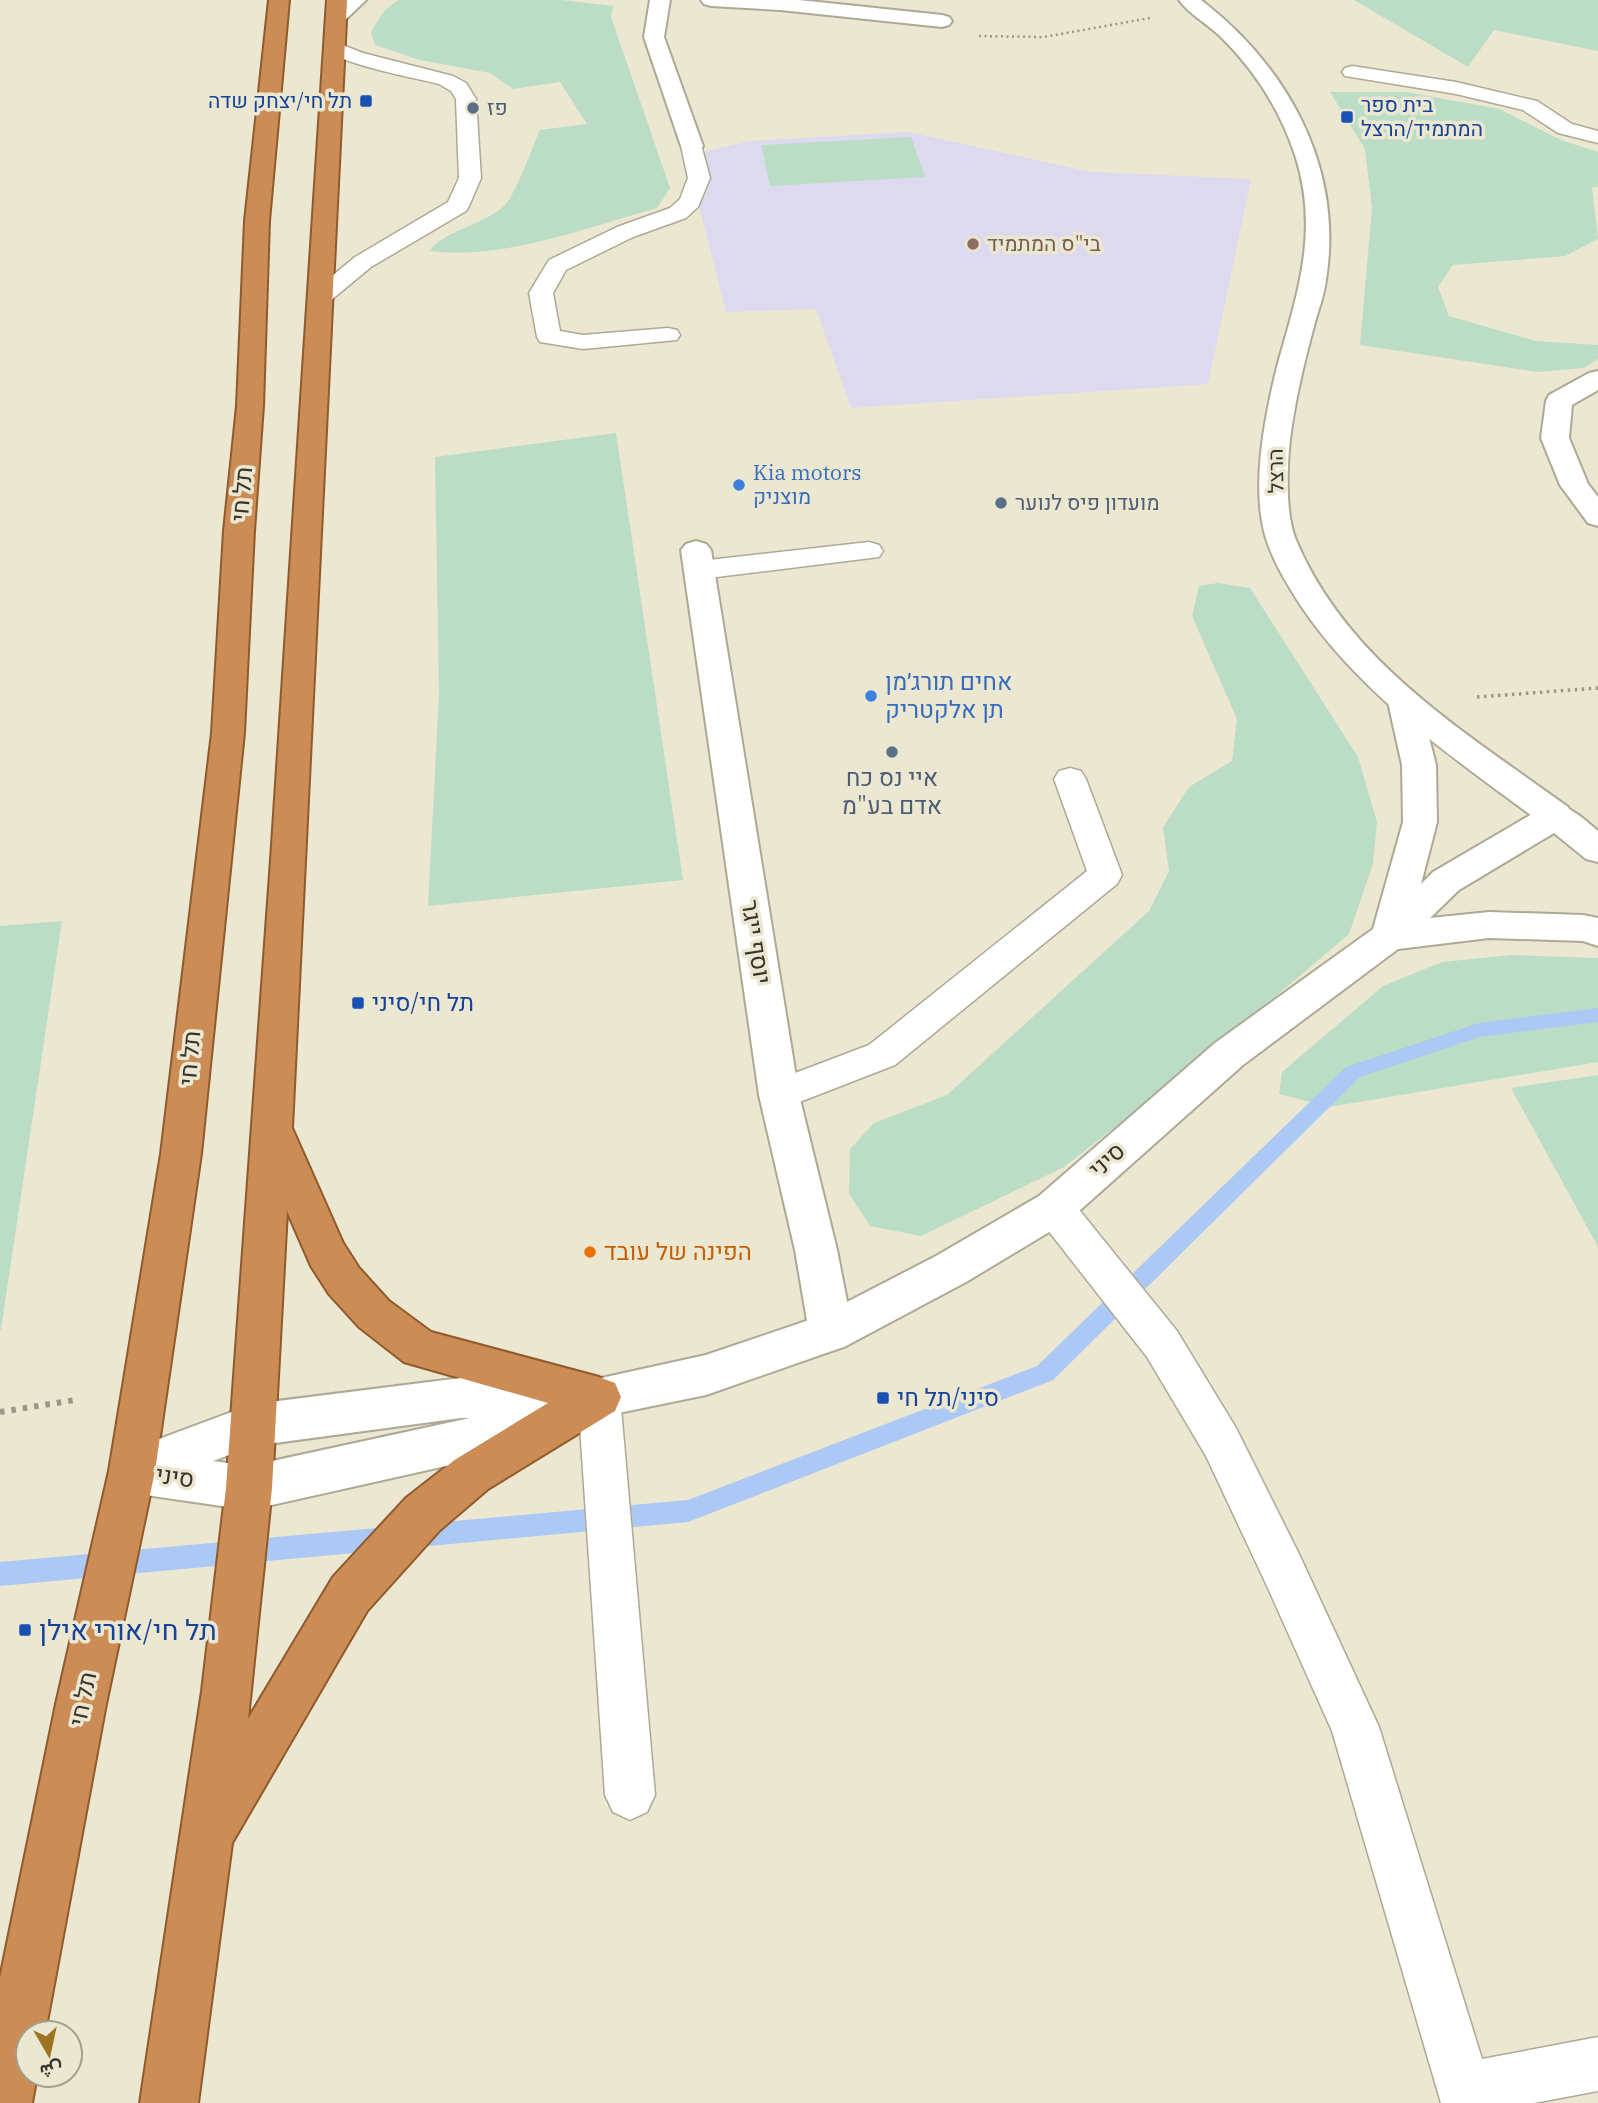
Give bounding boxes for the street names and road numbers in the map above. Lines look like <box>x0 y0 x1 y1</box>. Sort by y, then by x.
street label: הרצל <box>1261 448 1289 494</box>
street label: תל חי <box>223 465 259 523</box>
street label: יוסף ייגר <box>735 897 779 986</box>
street label: תל חי <box>171 1029 207 1087</box>
street label: סיני <box>1081 1134 1131 1184</box>
street label: סיני <box>154 1457 196 1495</box>
street label: תל חי <box>61 1669 103 1729</box>

